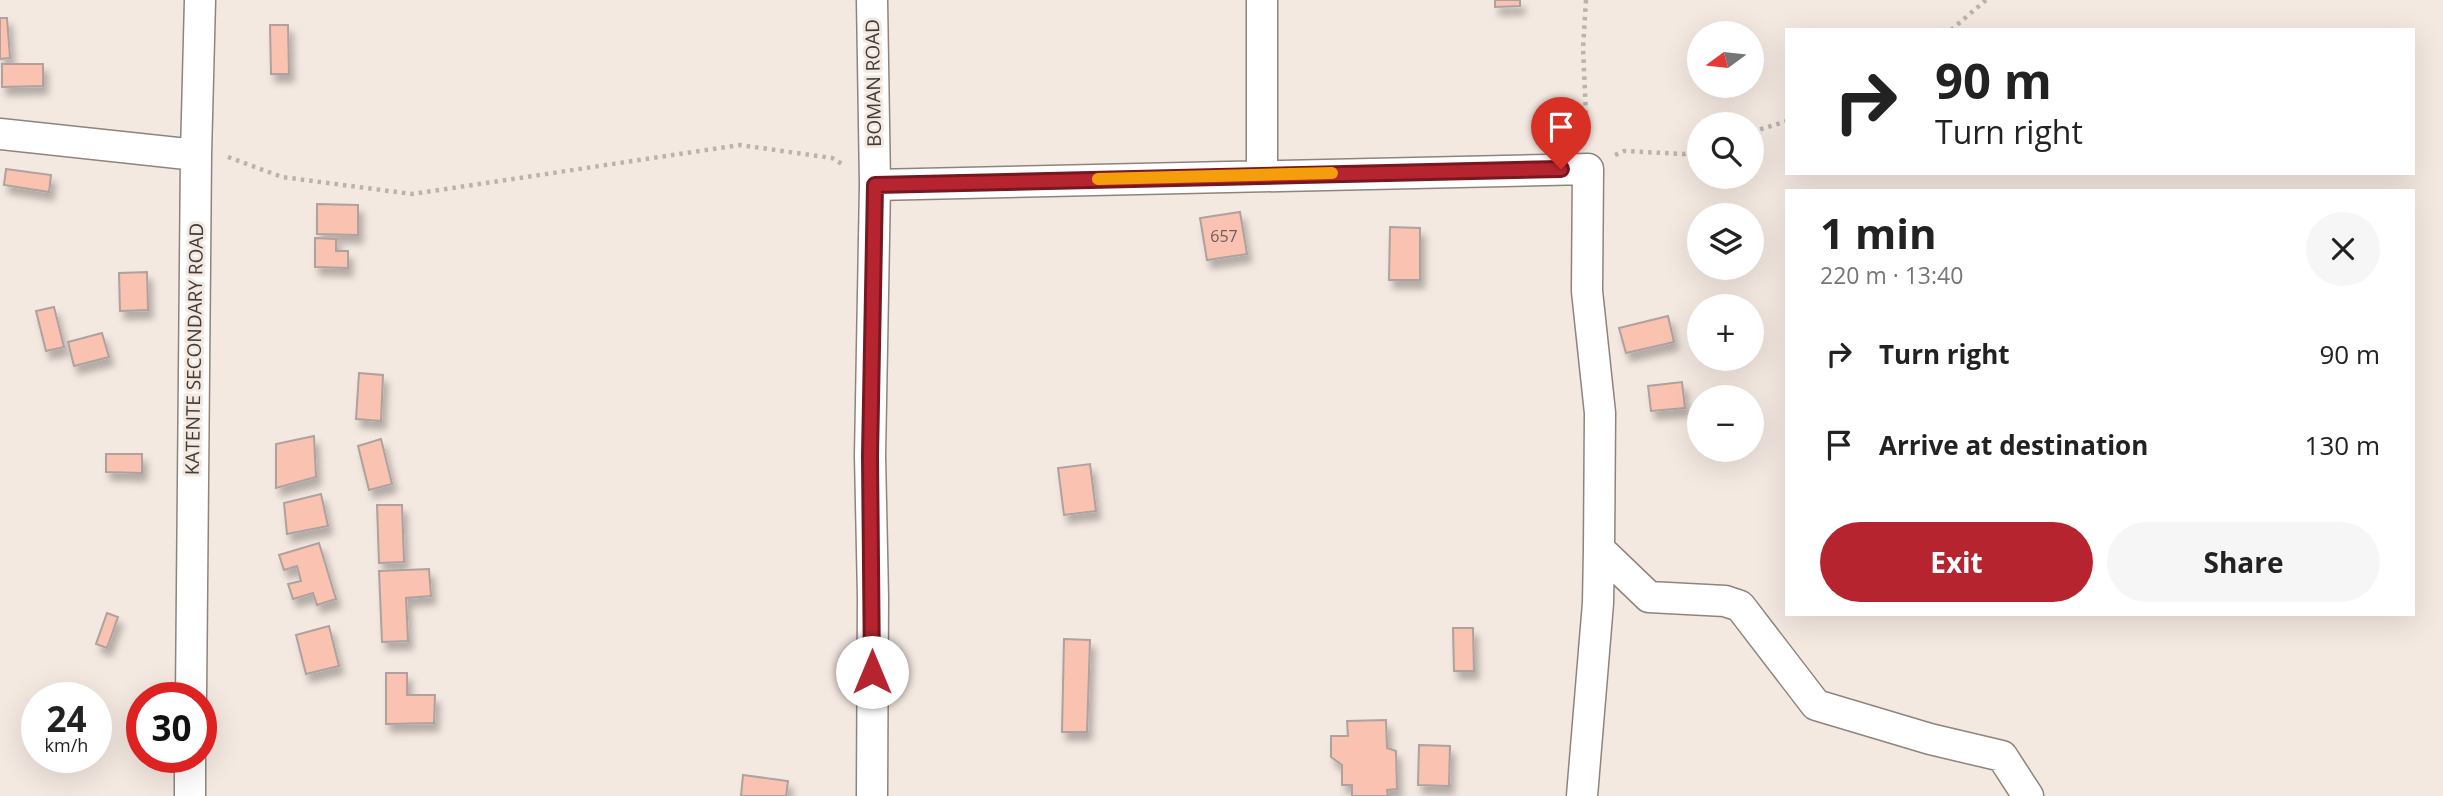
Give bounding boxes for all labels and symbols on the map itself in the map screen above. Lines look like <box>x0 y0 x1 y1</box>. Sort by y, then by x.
street label: BOMAN ROAD <box>859 19 887 147</box>
north arrow <box>1687 21 1764 98</box>
pin <box>1531 97 1591 169</box>
street label: KATENTE SECONDARY ROAD <box>179 223 209 475</box>
house number: 657 <box>1210 225 1238 247</box>
position arrow <box>835 635 909 709</box>
speed limit sign: 30 <box>126 682 217 773</box>

